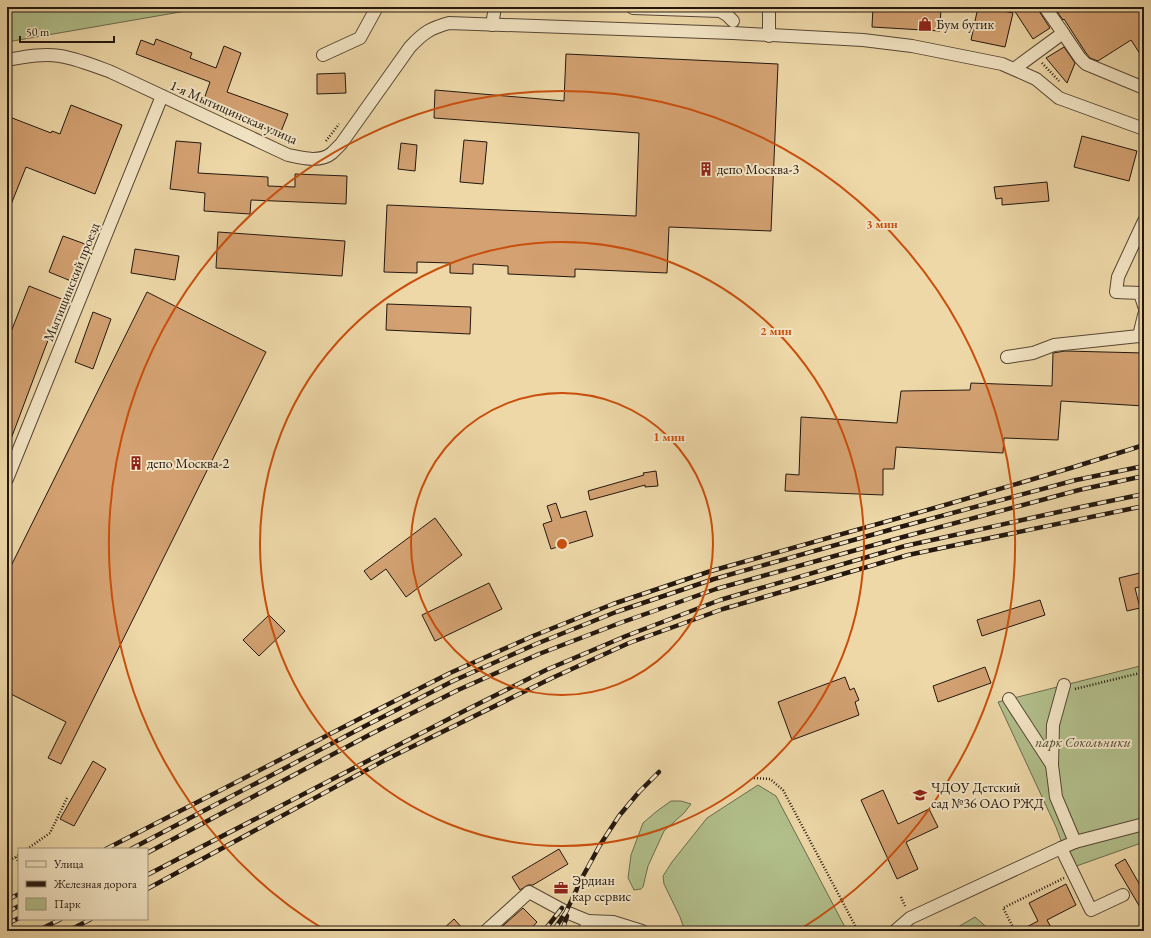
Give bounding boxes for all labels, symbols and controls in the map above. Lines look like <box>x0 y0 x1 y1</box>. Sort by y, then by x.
place label: Бум бутик <box>936 15 994 33</box>
shop icon: Бум бутик <box>917 16 933 32</box>
scale bar <box>20 18 114 44</box>
text: 50 m <box>26 24 50 40</box>
street label: 1-я Мытищинская улица <box>167 76 301 148</box>
place label: депо Москва-3 <box>717 160 799 178</box>
building icon: депо Москва-3 <box>698 161 714 177</box>
text: 3 мин <box>866 216 898 232</box>
street label: Мытищинский проезд <box>39 219 103 344</box>
text: 2 мин <box>760 323 792 339</box>
text: 1 мин <box>653 429 685 445</box>
place label: депо Москва-2 <box>147 454 229 472</box>
building icon: депо Москва-2 <box>128 455 144 471</box>
centre of rings <box>555 537 569 551</box>
park label: парк Сокольники <box>1035 733 1131 751</box>
place label: ЧДОУ Детский сад №36 ОАО РЖД <box>931 778 1044 812</box>
school or university icon: ЧДОУ Детский сад №36 ОАО РЖД <box>912 787 928 803</box>
legend <box>18 848 148 920</box>
text: Улица <box>53 856 84 872</box>
place label: Эрдиан кар сервис <box>572 871 632 905</box>
text: Железная дорога <box>53 876 137 892</box>
office icon: Эрдиан кар сервис <box>553 880 569 896</box>
text: Парк <box>54 896 81 912</box>

